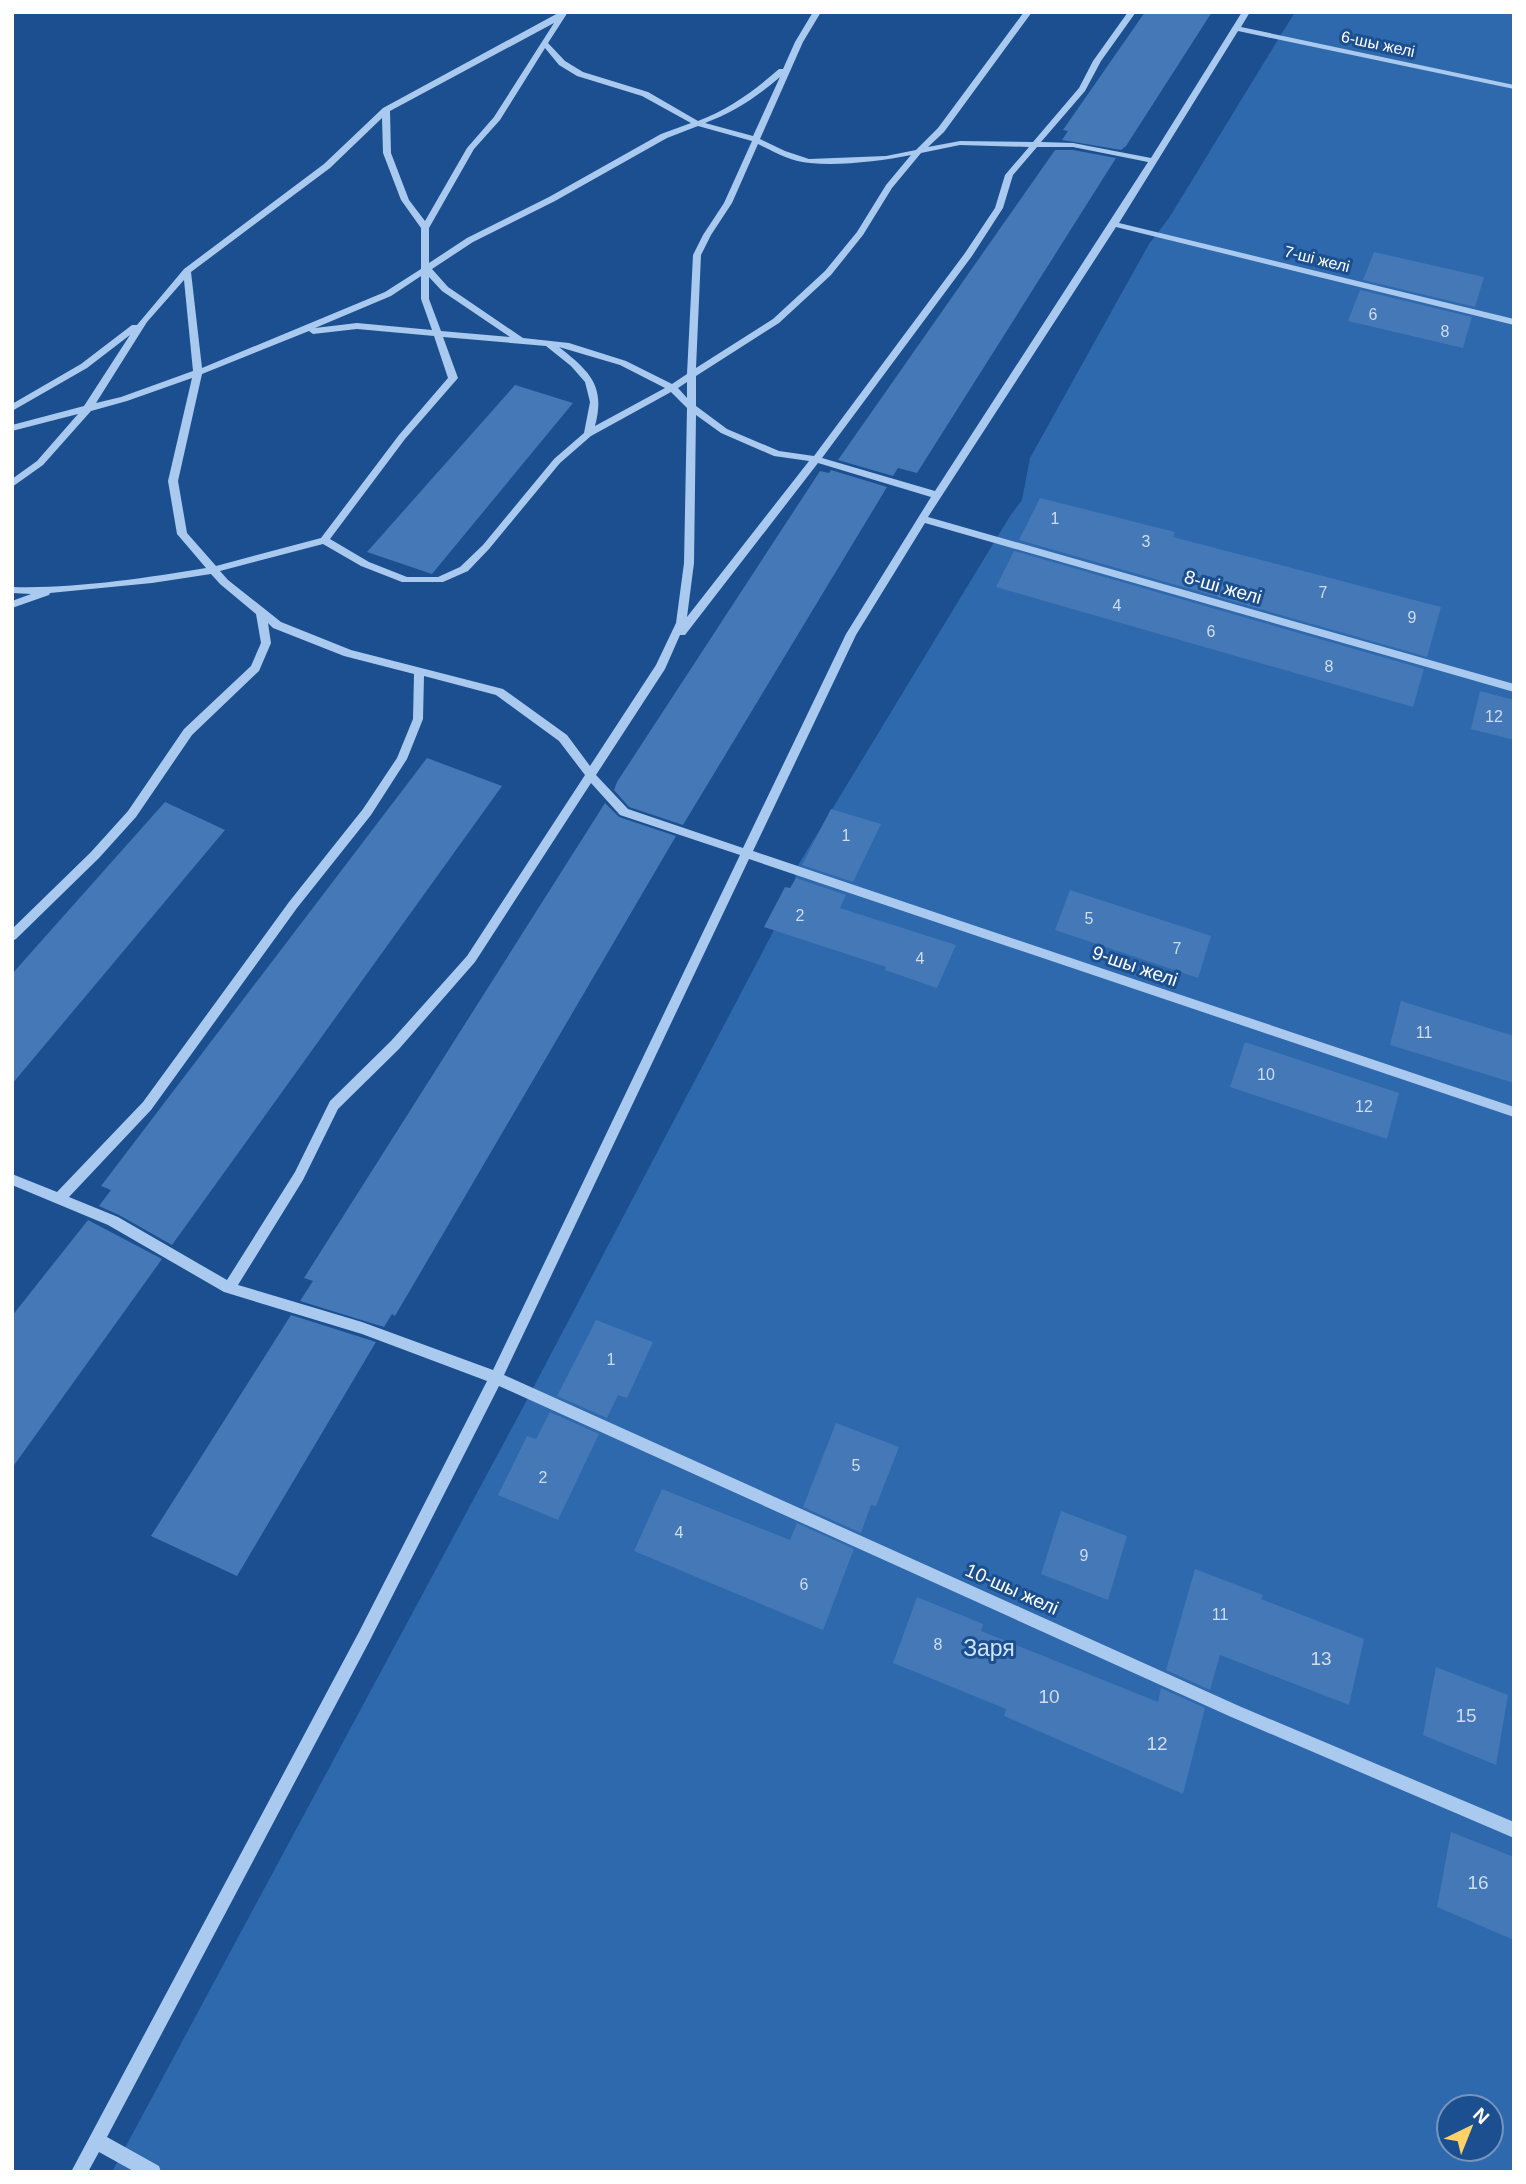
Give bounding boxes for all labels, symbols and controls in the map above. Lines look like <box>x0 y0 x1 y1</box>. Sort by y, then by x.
street label: 6-шы желі <box>1340 28 1416 60</box>
street label: 7-ші желі <box>1282 243 1352 275</box>
house number: 6 <box>1369 306 1378 323</box>
house number: 8 <box>1441 323 1450 340</box>
house number: 1 <box>1051 510 1060 527</box>
house number: 3 <box>1142 533 1151 550</box>
street label: 8-ші желі <box>1182 566 1264 608</box>
house number: 7 <box>1319 584 1328 601</box>
house number: 4 <box>1113 597 1122 614</box>
house number: 9 <box>1408 609 1417 626</box>
house number: 6 <box>1207 623 1216 640</box>
house number: 8 <box>1325 658 1334 675</box>
house number: 12 <box>1485 708 1503 725</box>
house number: 1 <box>842 827 851 844</box>
house number: 2 <box>796 907 805 924</box>
house number: 5 <box>1085 910 1094 927</box>
house number: 7 <box>1173 940 1182 957</box>
street label: 9-шы желі <box>1089 942 1181 990</box>
house number: 4 <box>916 950 925 967</box>
house number: 11 <box>1416 1024 1432 1041</box>
house number: 10 <box>1257 1066 1275 1083</box>
house number: 12 <box>1355 1098 1373 1115</box>
house number: 1 <box>607 1351 616 1368</box>
house number: 5 <box>852 1457 861 1474</box>
house number: 2 <box>539 1469 548 1486</box>
house number: 4 <box>675 1524 684 1541</box>
house number: 9 <box>1080 1547 1089 1564</box>
street label: 10-шы желі <box>962 1559 1062 1619</box>
house number: 6 <box>800 1576 809 1593</box>
house number: 11 <box>1212 1606 1228 1623</box>
park label: Заря <box>963 1635 1015 1661</box>
house number: 8 <box>934 1636 943 1653</box>
house number: 13 <box>1310 1648 1332 1669</box>
house number: 10 <box>1038 1686 1060 1707</box>
house number: 15 <box>1455 1705 1477 1726</box>
house number: 12 <box>1146 1733 1168 1754</box>
house number: 16 <box>1467 1872 1489 1893</box>
north arrow <box>1435 2093 1505 2163</box>
text: N <box>1469 2104 1493 2128</box>

